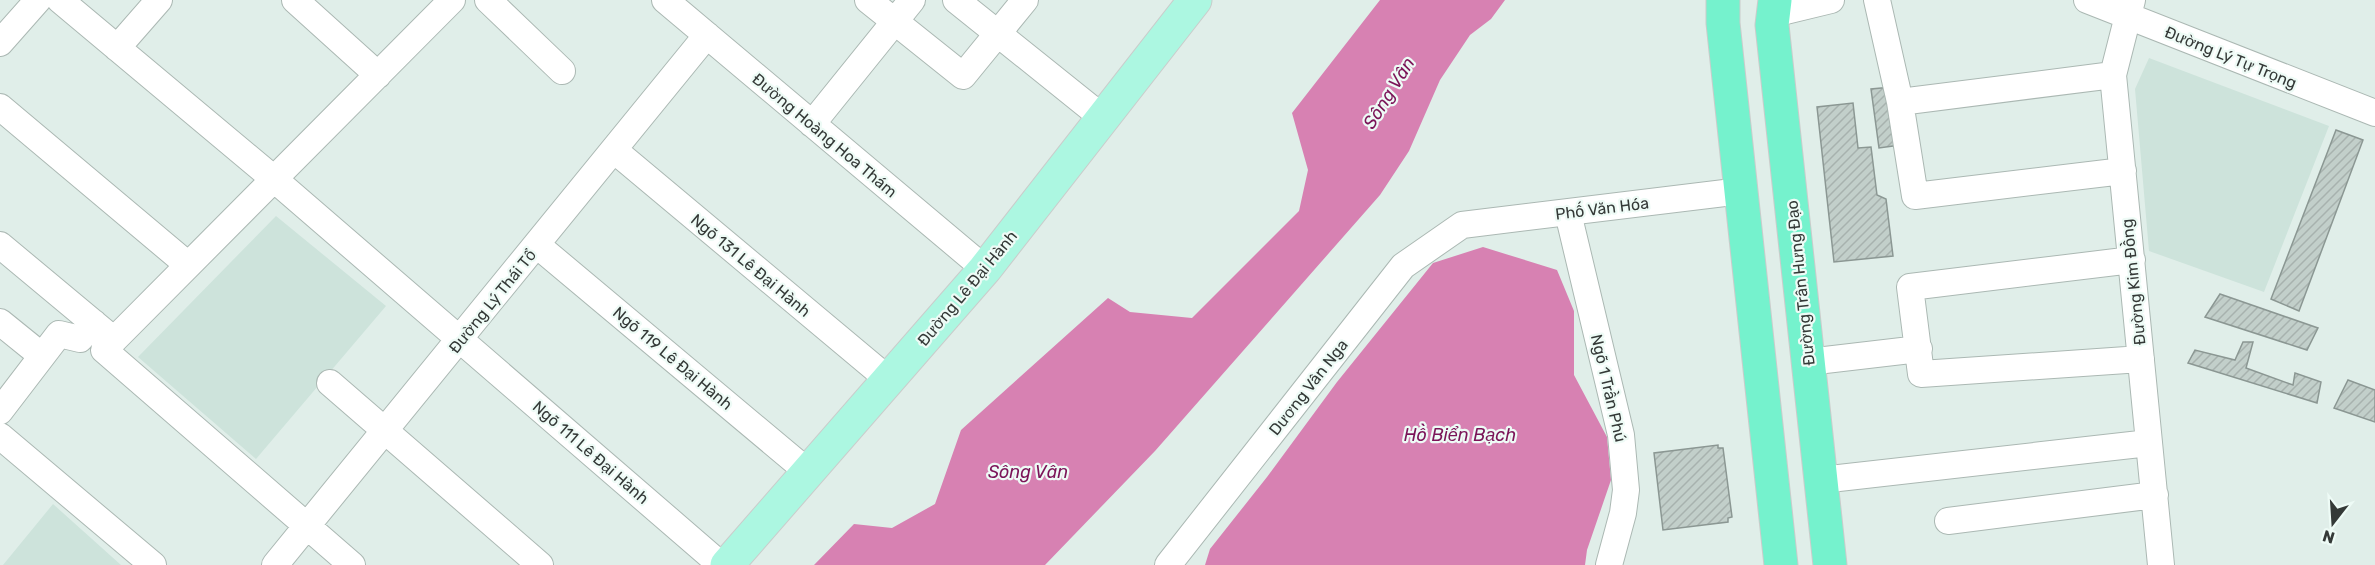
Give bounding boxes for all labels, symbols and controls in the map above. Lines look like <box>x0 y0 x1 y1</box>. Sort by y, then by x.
street label: Đường Lý Tự Trọng <box>2162 22 2300 93</box>
water label: Sông Vân <box>1358 53 1420 133</box>
street label: Đường Hoàng Hoa Thám <box>749 69 901 201</box>
street label: Phố Văn Hóa <box>1554 192 1650 224</box>
street label: Đường Trân Hưng Đạo <box>1782 199 1819 367</box>
street label: Ngõ 131 Lê Đại Hành <box>687 210 814 321</box>
street label: Đường Kim Đồng <box>2116 218 2150 346</box>
street label: Đường Lê Đại Hành <box>914 227 1021 350</box>
street label: Đường Lý Thái Tổ <box>445 246 540 357</box>
street label: Ngõ 119 Lê Đại Hành <box>609 303 736 414</box>
street label: Ngõ 1 Trần Phú <box>1587 332 1632 444</box>
street label: Dương Vân Nga <box>1265 336 1352 439</box>
street label: Ngõ 111 Lê Đại Hành <box>529 397 653 508</box>
water label: Hồ Biển Bạch <box>1404 423 1516 446</box>
water label: Sông Vân <box>988 461 1068 483</box>
north arrow <box>2303 493 2363 553</box>
text: N <box>2320 526 2337 548</box>

